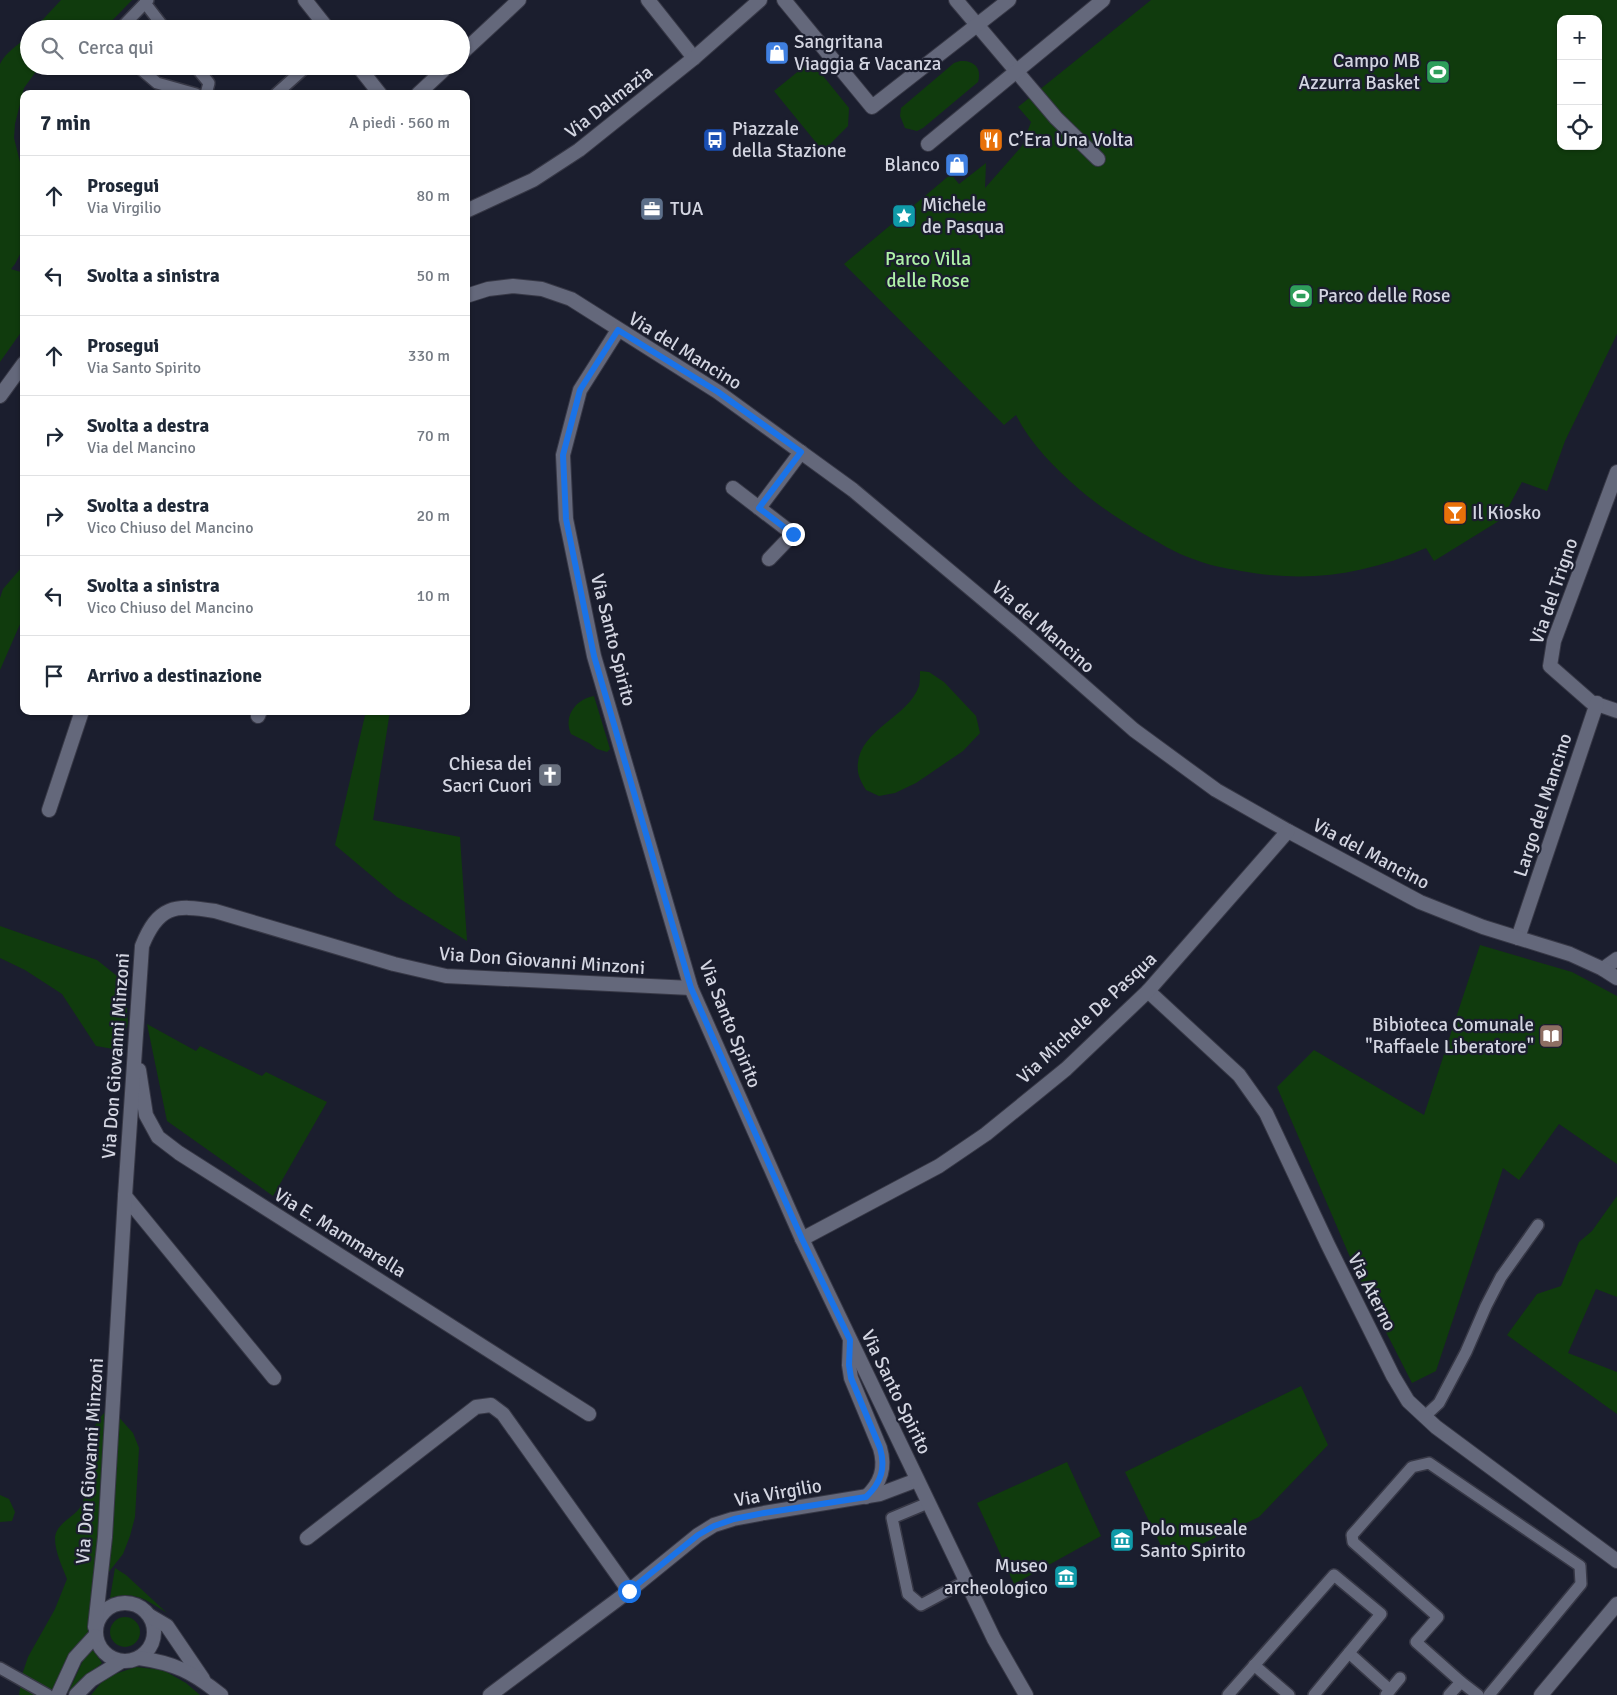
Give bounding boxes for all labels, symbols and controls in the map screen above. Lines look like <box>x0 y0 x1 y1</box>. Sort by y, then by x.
map controls <box>1557 15 1602 150</box>
button: + <box>1557 15 1602 60</box>
search box <box>20 20 470 75</box>
place label: Sangritana Viaggia & Vacanza <box>794 30 941 76</box>
icon: search <box>38 34 66 62</box>
text: Cerca qui <box>78 36 154 60</box>
shop icon: Sangritana Viaggia & Vacanza <box>764 40 790 66</box>
place label: Campo MB Azzurra Basket <box>1299 49 1420 95</box>
sports icon: Campo MB Azzurra Basket <box>1425 59 1451 85</box>
street label: Via Dalmazia <box>560 60 658 144</box>
button: − <box>1557 60 1602 105</box>
button: locate <box>1557 105 1602 150</box>
text: 7 min <box>40 110 91 136</box>
text: A piedi · 560 m <box>349 113 450 133</box>
place label: Piazzale della Stazione <box>732 117 847 163</box>
bus stop icon: Piazzale della Stazione <box>702 127 728 153</box>
restaurant icon: C’Era Una Volta <box>978 127 1004 153</box>
place label: C’Era Una Volta <box>1008 128 1133 152</box>
shop icon: Blanco <box>944 152 970 178</box>
place label: Blanco <box>884 153 940 177</box>
text: Prosegui <box>87 174 159 198</box>
icon: ahead <box>40 182 68 210</box>
text: 80 m <box>416 186 450 206</box>
place label: Michele de Pasqua <box>922 193 1004 239</box>
office icon: TUA <box>639 196 665 222</box>
place label: TUA <box>670 197 704 221</box>
text: Via Virgilio <box>87 198 161 218</box>
place icon: Michele de Pasqua <box>891 203 917 229</box>
park label: Parco Villa delle Rose <box>885 247 971 293</box>
icon: left <box>40 262 68 290</box>
text: Svolta a sinistra <box>87 264 220 288</box>
text: 50 m <box>416 266 450 286</box>
sports icon: Parco delle Rose <box>1288 283 1314 309</box>
place label: Parco delle Rose <box>1318 284 1450 308</box>
street label: Via del Mancino <box>624 307 746 395</box>
text: Prosegui <box>87 334 159 358</box>
icon: ahead <box>40 342 68 370</box>
text: 330 m <box>408 346 450 366</box>
text: Via Santo Spirito <box>87 358 201 378</box>
text: Svolta a destra <box>87 414 209 438</box>
icon: right <box>40 422 68 450</box>
text: 70 m <box>416 426 450 446</box>
text: Via del Mancino <box>87 438 196 458</box>
text: Svolta a destra <box>87 494 209 518</box>
bar icon: Il Kiosko <box>1442 500 1468 526</box>
place label: Il Kiosko <box>1472 501 1541 525</box>
icon: right <box>40 502 68 530</box>
text: 20 m <box>416 506 450 526</box>
text: Vico Chiuso del Mancino <box>87 518 254 538</box>
route end <box>782 523 805 546</box>
street label: Via del Trigno <box>1525 535 1583 647</box>
street label: Via Santo Spirito <box>585 571 641 709</box>
text: Svolta a sinistra <box>87 574 220 598</box>
street label: Via del Mancino <box>986 576 1100 678</box>
icon: left <box>40 582 68 610</box>
text: 10 m <box>416 586 450 606</box>
text: Vico Chiuso del Mancino <box>87 598 254 618</box>
icon: arrive <box>40 662 68 690</box>
text: Arrivo a destinazione <box>87 664 262 688</box>
street label: Largo del Mancino <box>1508 730 1578 880</box>
place label: Chiesa dei Sacri Cuori <box>442 752 532 798</box>
church icon: Chiesa dei Sacri Cuori <box>537 762 563 788</box>
street label: Via del Mancino <box>1308 813 1434 895</box>
street label: Via Don Giovanni Minzoni <box>438 942 646 980</box>
street label: Via Michele De Pasqua <box>1012 947 1162 1089</box>
street label: Via Don Giovanni Minzoni <box>97 952 135 1160</box>
street label: Via Santo Spirito <box>693 957 767 1091</box>
place label: Bibioteca Comunale "Raffaele Liberatore" <box>1365 1013 1534 1059</box>
library icon: Bibioteca Comunale "Raffaele Liberatore" <box>1538 1023 1564 1049</box>
street label: Via E. Mammarella <box>269 1183 411 1283</box>
street label: Via Aterno <box>1342 1249 1402 1335</box>
street label: Via Santo Spirito <box>856 1326 937 1458</box>
street label: Via Don Giovanni Minzoni <box>71 1357 109 1565</box>
street label: Via Virgilio <box>732 1473 824 1512</box>
place label: Polo museale Santo Spirito <box>1140 1517 1247 1563</box>
museum icon: Polo museale Santo Spirito <box>1109 1527 1135 1553</box>
place label: Museo archeologico <box>944 1554 1048 1600</box>
museum icon: Museo archeologico <box>1053 1564 1079 1590</box>
route start <box>618 1580 641 1603</box>

